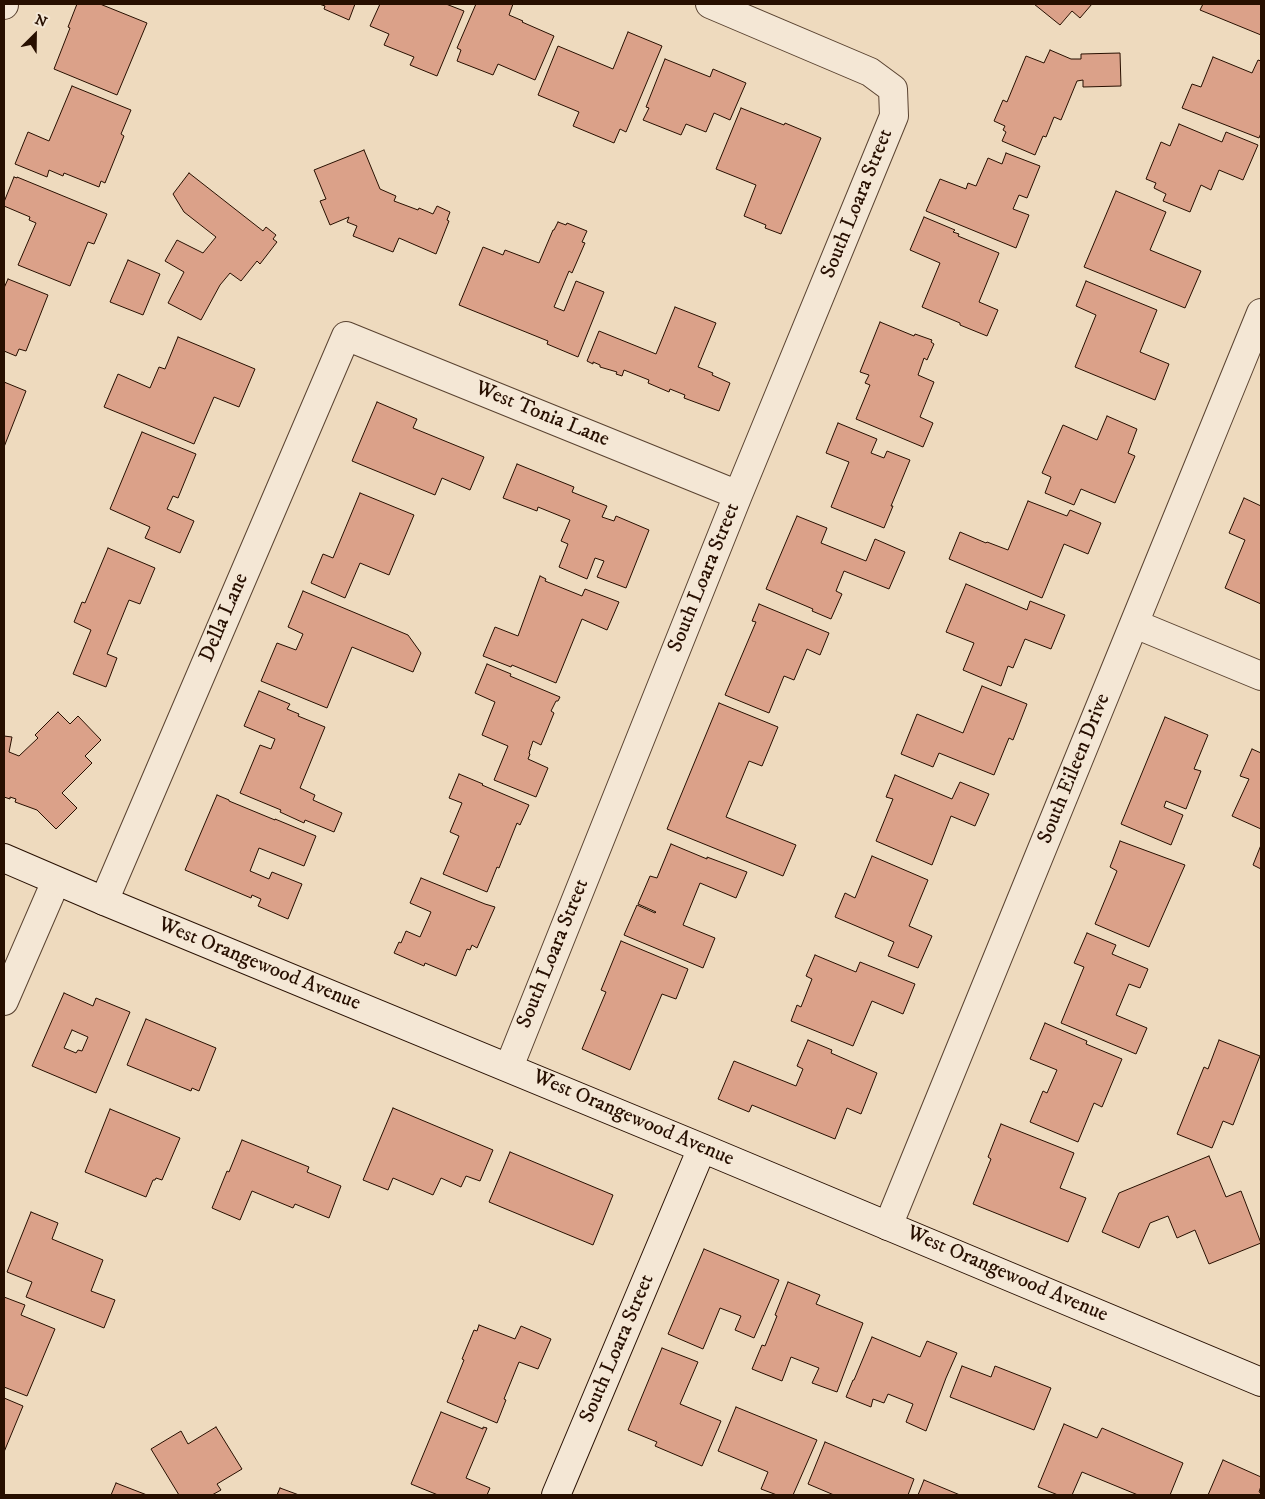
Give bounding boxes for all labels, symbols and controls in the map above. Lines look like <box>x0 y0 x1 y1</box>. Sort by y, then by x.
north arrow <box>10 10 60 60</box>
text: N <box>32 11 50 32</box>
street label: South Loara Street <box>817 126 899 282</box>
street label: West Tonia Lane <box>471 377 613 453</box>
street label: South Loara Street <box>664 500 746 656</box>
street label: Della Lane <box>195 570 255 666</box>
street label: South Eileen Drive <box>1033 690 1117 848</box>
street label: South Loara Street <box>513 876 595 1032</box>
street label: West Orangewood Avenue <box>154 913 364 1017</box>
street label: West Orangewood Avenue <box>529 1065 737 1173</box>
street label: West Orangewood Avenue <box>903 1221 1111 1329</box>
street label: South Loara Street <box>575 1271 661 1427</box>

